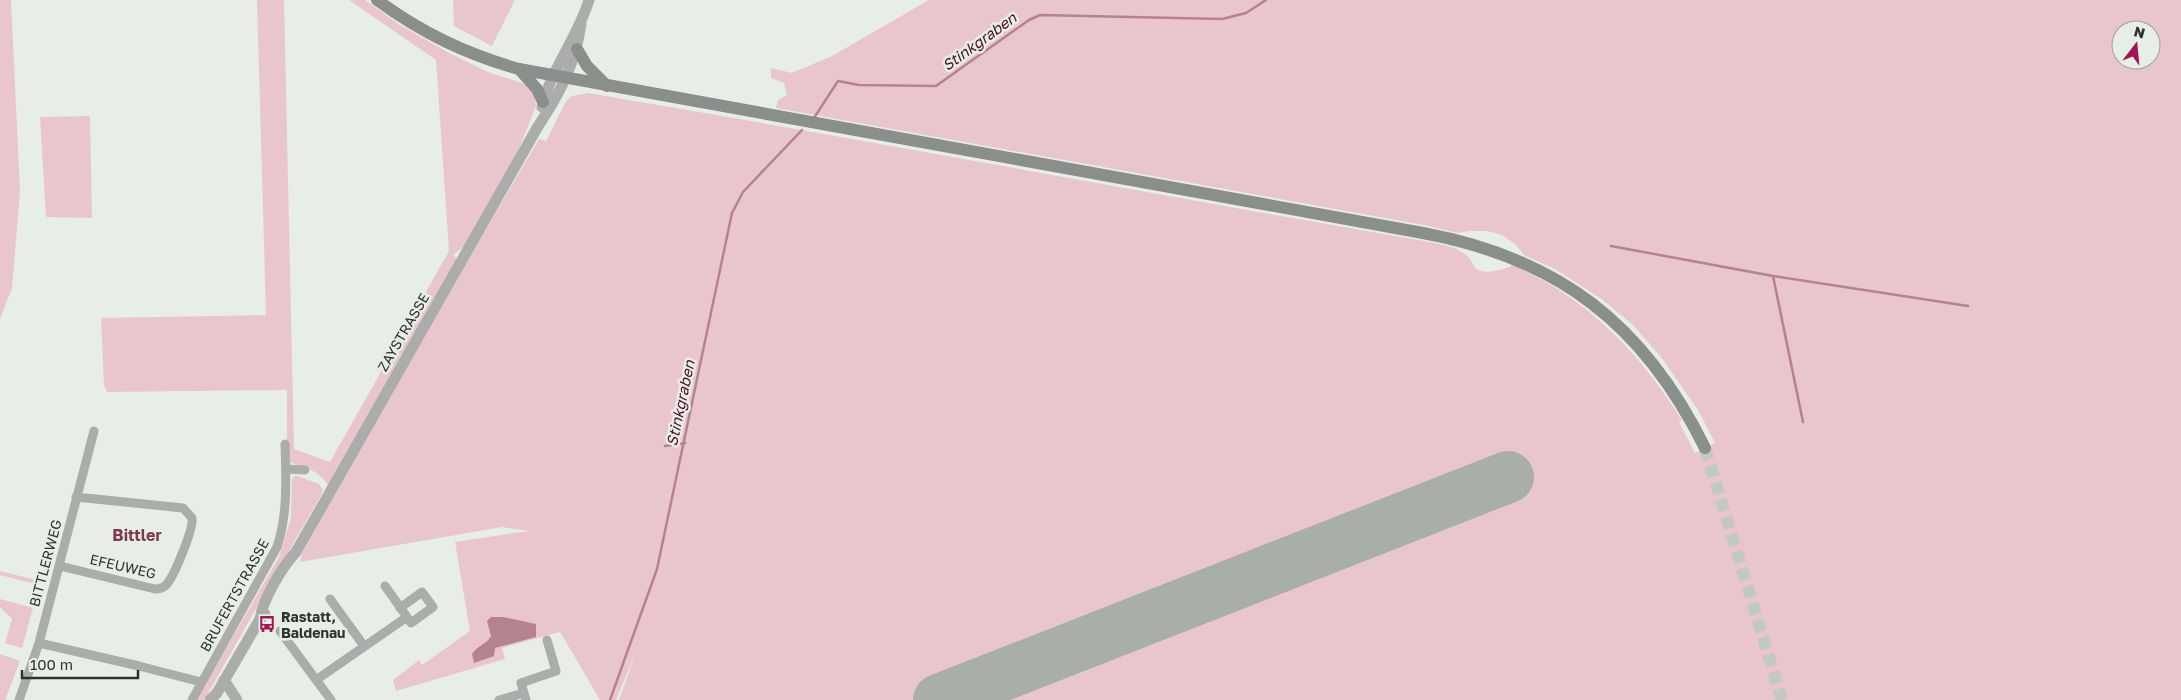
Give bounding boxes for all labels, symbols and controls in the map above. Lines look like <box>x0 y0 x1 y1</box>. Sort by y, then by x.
water label: Stinkgraben <box>938 8 1021 75</box>
north arrow <box>2111 20 2161 70</box>
text: N <box>2132 22 2147 42</box>
street label: ZAYSTRASSE <box>374 290 432 374</box>
water label: Stinkgraben <box>662 358 699 448</box>
street label: BITTLERWEG <box>25 517 65 608</box>
district label: Bittler <box>112 525 162 545</box>
street label: BRUFERTSTRASSE <box>196 536 272 654</box>
street label: EFEUWEG <box>88 550 158 582</box>
place label: Rastatt, Baldenau <box>281 608 345 641</box>
bus stop icon: Rastatt, Baldenau <box>257 614 277 634</box>
scale bar <box>22 648 139 680</box>
text: 100 m <box>30 655 73 673</box>

